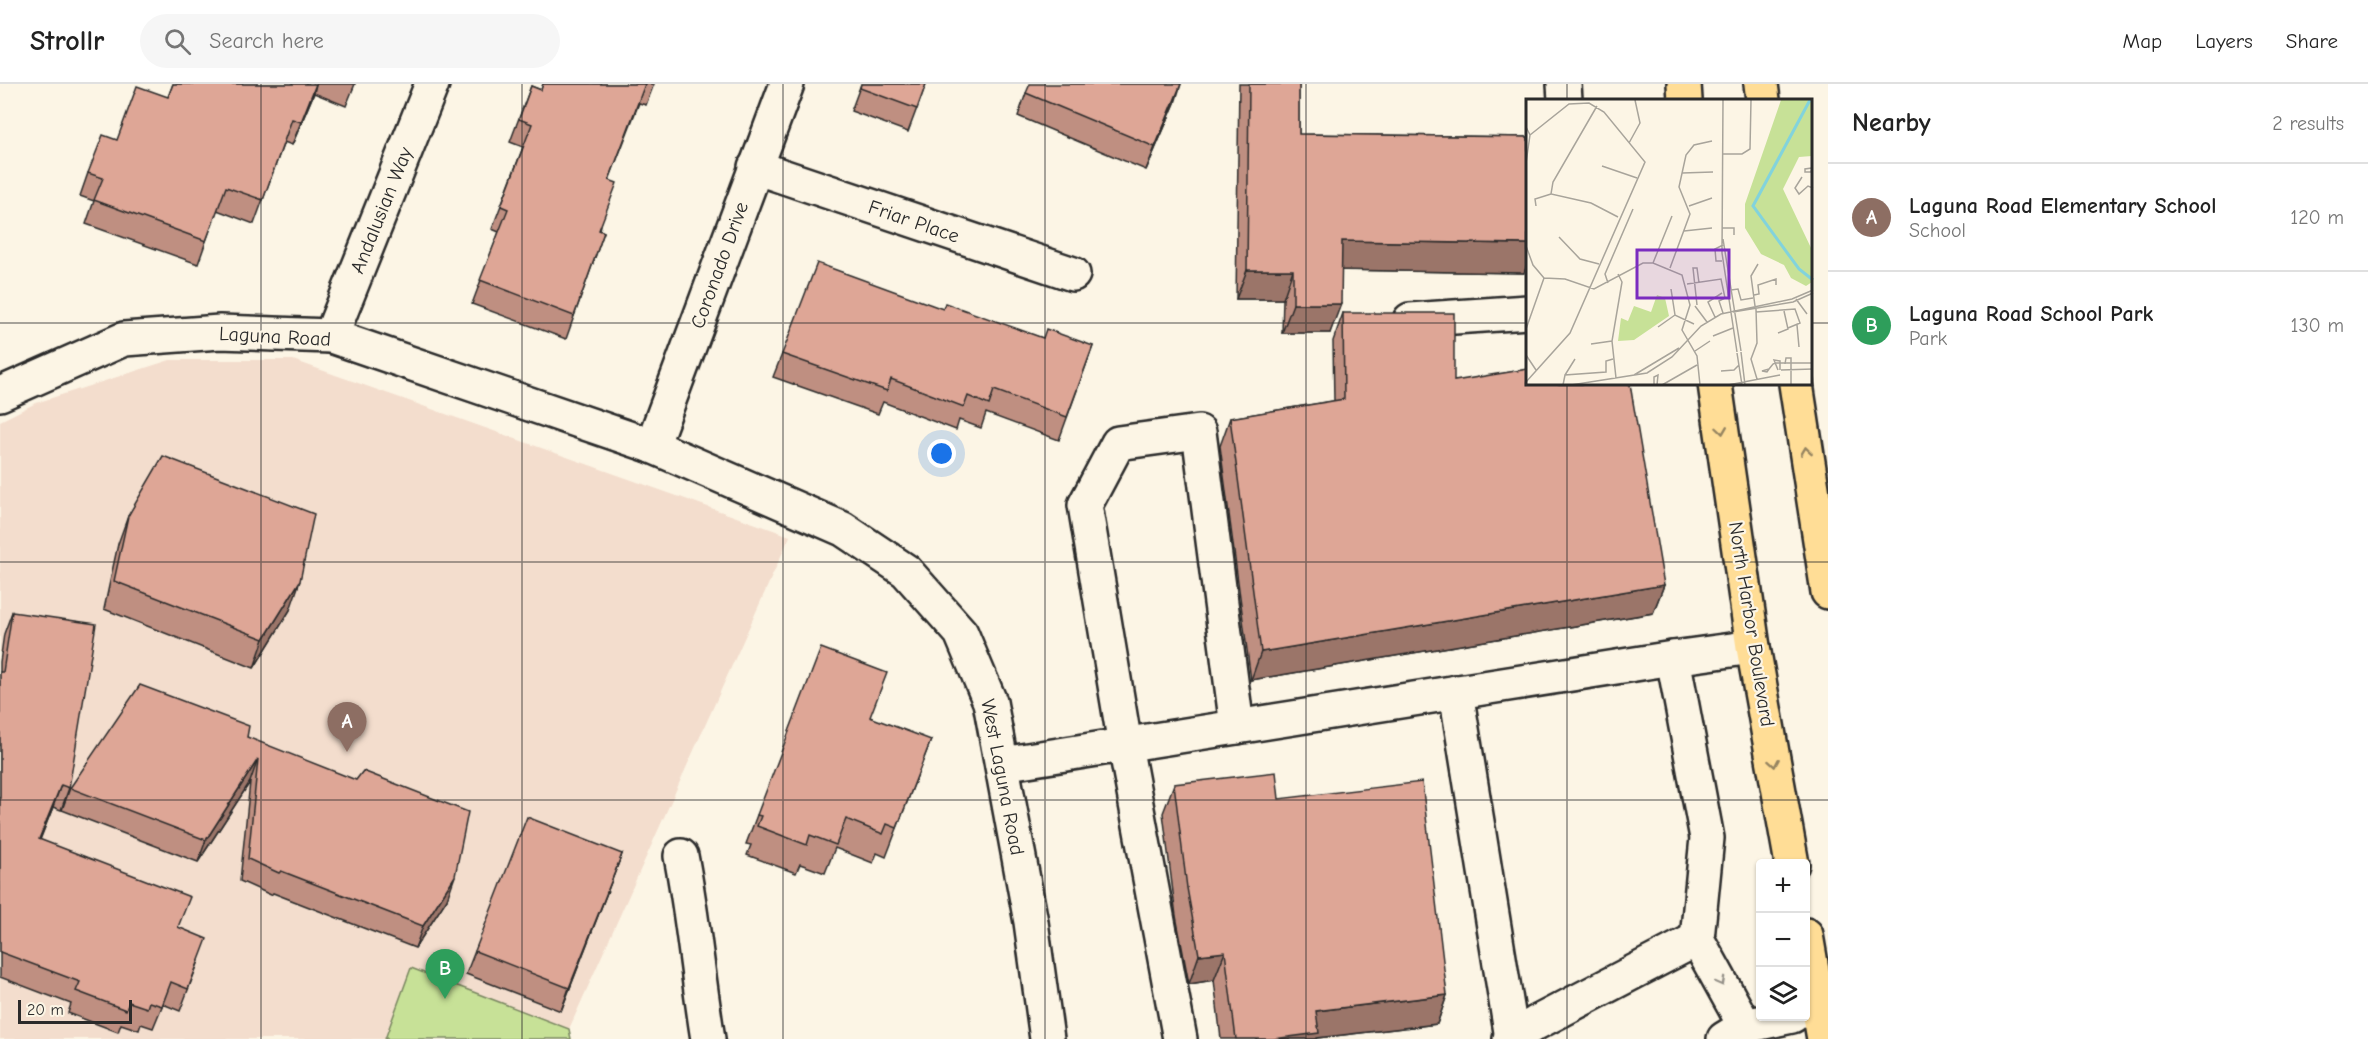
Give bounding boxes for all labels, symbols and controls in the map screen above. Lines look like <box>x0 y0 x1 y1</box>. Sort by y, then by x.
search box <box>140 14 560 68</box>
text: Strollr <box>30 25 104 57</box>
icon: search <box>161 25 194 58</box>
text: Search here <box>209 28 324 54</box>
text: Map <box>2123 29 2162 53</box>
text: Layers <box>2195 29 2253 53</box>
text: Share <box>2286 29 2338 53</box>
inset map <box>1526 99 1813 386</box>
text: Nearby <box>1852 108 1931 138</box>
text: 2 results <box>2272 112 2344 135</box>
street label: Andalusian Way <box>346 144 417 277</box>
text: Laguna Road Elementary School <box>1909 193 2216 219</box>
street label: Friar Place <box>865 195 962 248</box>
street label: Coronado Drive <box>686 199 753 332</box>
text: A <box>1866 206 1877 229</box>
text: 120 m <box>2290 206 2344 229</box>
text: School <box>1909 219 1966 242</box>
text: Laguna Road School Park <box>1909 301 2153 327</box>
text: B <box>1865 314 1878 337</box>
text: 130 m <box>2291 314 2344 337</box>
street label: Laguna Road <box>218 322 332 351</box>
text: Park <box>1909 327 1947 350</box>
one-way arrow <box>1715 426 1727 435</box>
your location <box>927 439 956 468</box>
one-way arrow <box>1800 446 1812 456</box>
street label: North Harbor Boulevard <box>1724 520 1779 728</box>
street label: West Laguna Road <box>976 697 1029 857</box>
pin: A <box>328 702 366 752</box>
one-way arrow <box>1767 757 1780 767</box>
map controls <box>1756 859 1810 1021</box>
button: + <box>1756 859 1810 913</box>
button: − <box>1756 913 1810 967</box>
pin: B <box>426 950 464 999</box>
button: layers <box>1756 967 1810 1021</box>
one-way arrow <box>1714 976 1725 987</box>
scale bar <box>18 997 132 1024</box>
text: 20 m <box>27 1001 64 1019</box>

